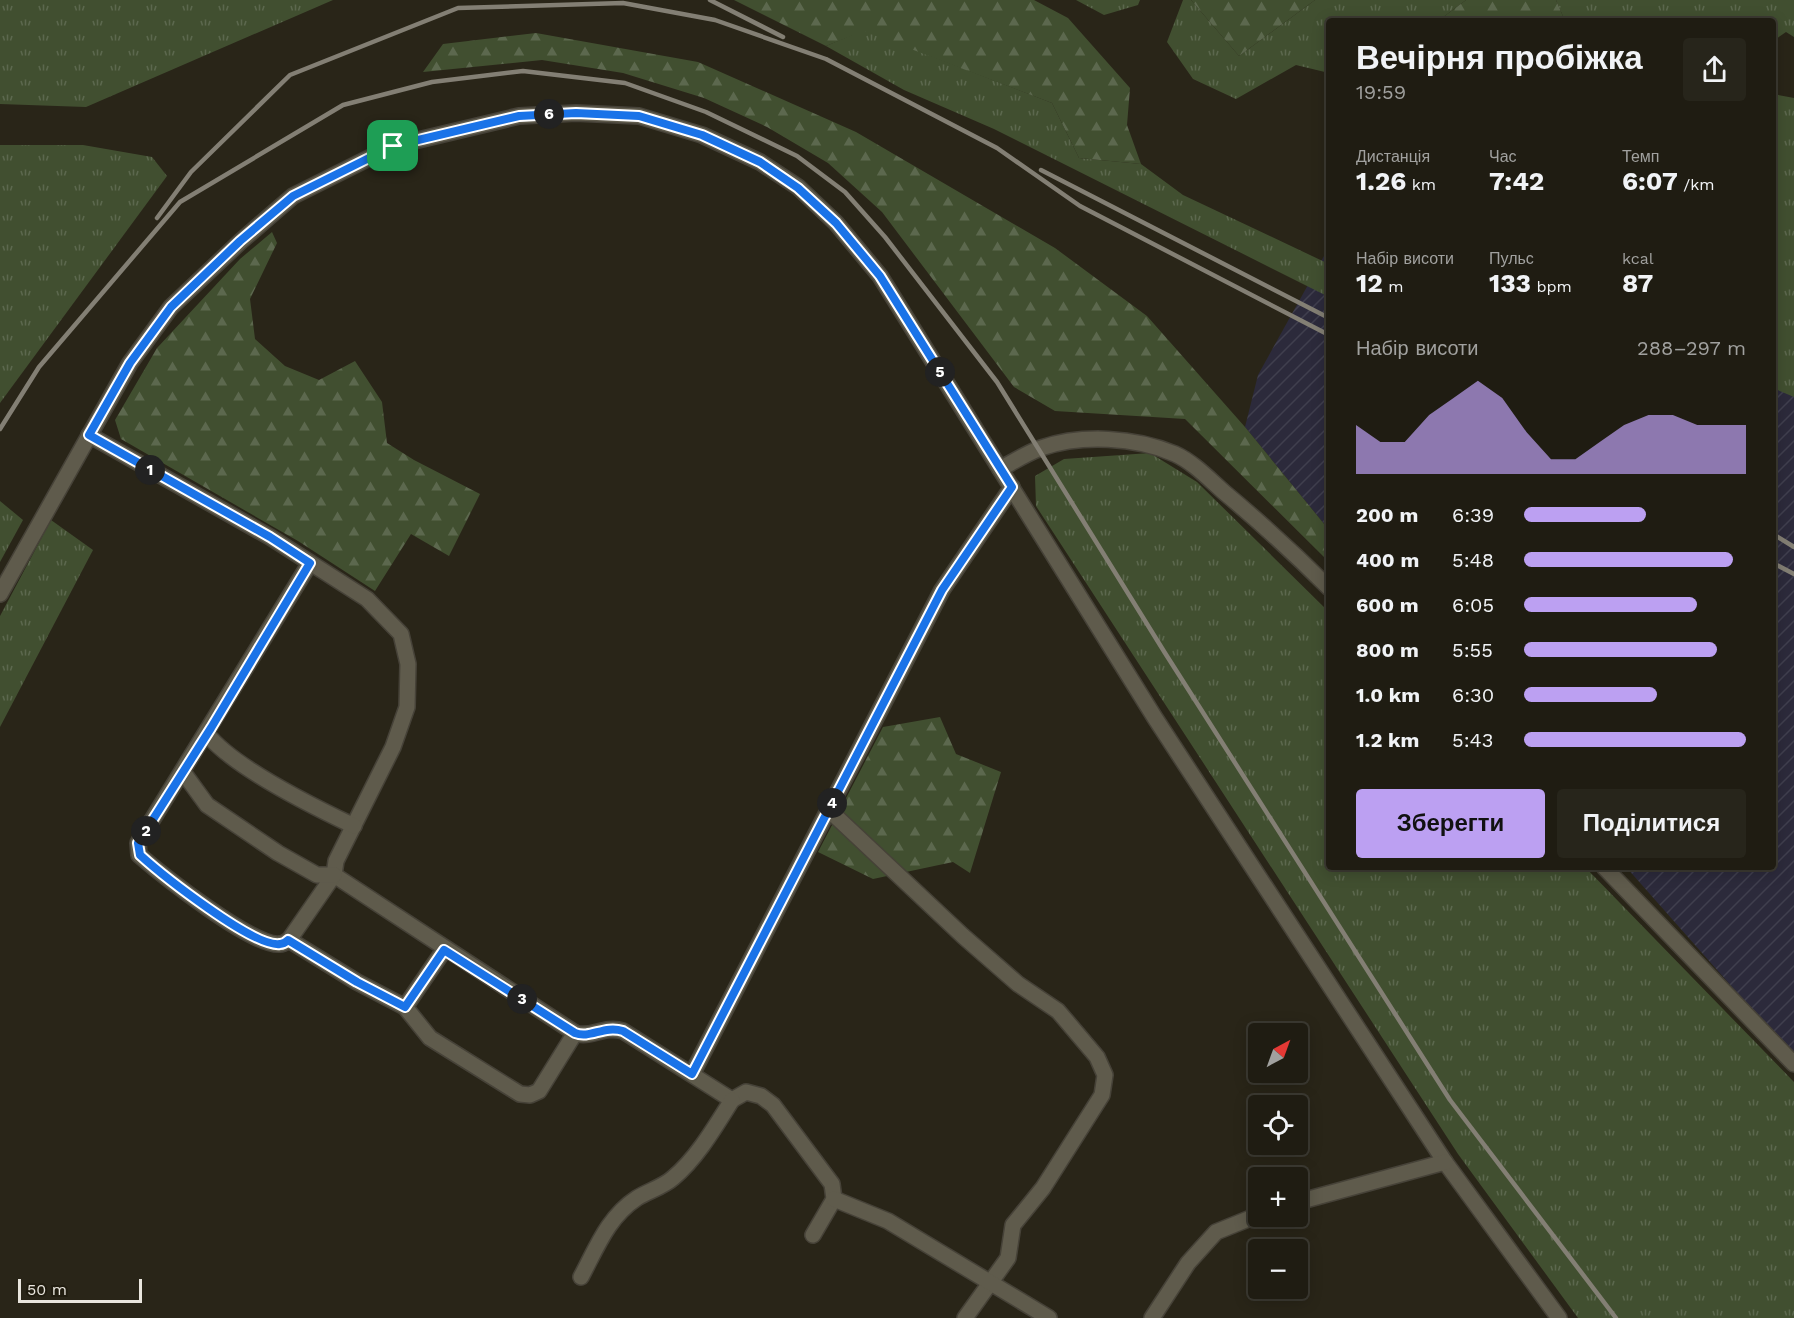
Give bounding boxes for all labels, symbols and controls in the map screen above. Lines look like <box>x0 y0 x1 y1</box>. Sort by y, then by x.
text: Вечірня пробіжка <box>1356 38 1643 77</box>
button: share <box>1683 38 1746 101</box>
text: 19:59 <box>1356 80 1406 104</box>
pin: 6 <box>534 99 564 129</box>
text: 6 <box>544 104 554 123</box>
pin <box>367 120 418 171</box>
icon: arrive <box>376 129 409 162</box>
text: Дистанція <box>1356 147 1430 166</box>
text: Час <box>1489 147 1517 166</box>
text: Темп <box>1622 147 1659 166</box>
text: 1.26 <box>1356 166 1406 196</box>
text: 7:42 <box>1489 166 1544 196</box>
text: 6:07 <box>1622 166 1678 196</box>
text: km <box>1406 175 1436 194</box>
text: /km <box>1678 175 1715 194</box>
text: Набір висоти <box>1356 249 1454 268</box>
text: Пульс <box>1489 249 1534 268</box>
text: kcal <box>1622 249 1654 268</box>
text: 12 <box>1356 268 1383 298</box>
text: 133 <box>1489 268 1531 298</box>
text: 87 <box>1622 268 1653 298</box>
text: m <box>1383 277 1403 296</box>
text: bpm <box>1531 277 1572 296</box>
text: Набір висоти <box>1356 336 1478 360</box>
text: 288–297 m <box>1637 336 1746 360</box>
pin: 5 <box>925 357 955 387</box>
text: 5 <box>935 362 945 381</box>
pin: 1 <box>135 455 165 485</box>
text: 1 <box>147 460 153 479</box>
text: 200 m <box>1356 503 1418 527</box>
text: 6:39 <box>1452 503 1494 527</box>
text: 400 m <box>1356 548 1419 572</box>
text: 5:48 <box>1452 548 1494 572</box>
text: 600 m <box>1356 593 1419 617</box>
text: 6:05 <box>1452 593 1494 617</box>
text: 800 m <box>1356 638 1419 662</box>
text: 5:55 <box>1452 638 1493 662</box>
text: 1.0 km <box>1356 683 1420 707</box>
text: 6:30 <box>1452 683 1494 707</box>
text: 1.2 km <box>1356 728 1419 752</box>
text: 5:43 <box>1452 728 1493 752</box>
pin: 4 <box>817 788 847 818</box>
button: Зберегти <box>1356 789 1545 858</box>
button: Поділитися <box>1557 789 1746 858</box>
text: 4 <box>827 793 837 812</box>
pin: 2 <box>131 816 161 846</box>
text: 2 <box>141 821 151 840</box>
pin: 3 <box>507 984 537 1014</box>
text: 3 <box>517 989 527 1008</box>
north arrow <box>1248 1023 1308 1083</box>
map controls <box>1248 1023 1308 1299</box>
button: locate <box>1248 1095 1308 1155</box>
button: + <box>1248 1167 1308 1227</box>
button: − <box>1248 1239 1308 1299</box>
scale bar <box>18 1276 142 1304</box>
text: 50 m <box>27 1280 67 1299</box>

